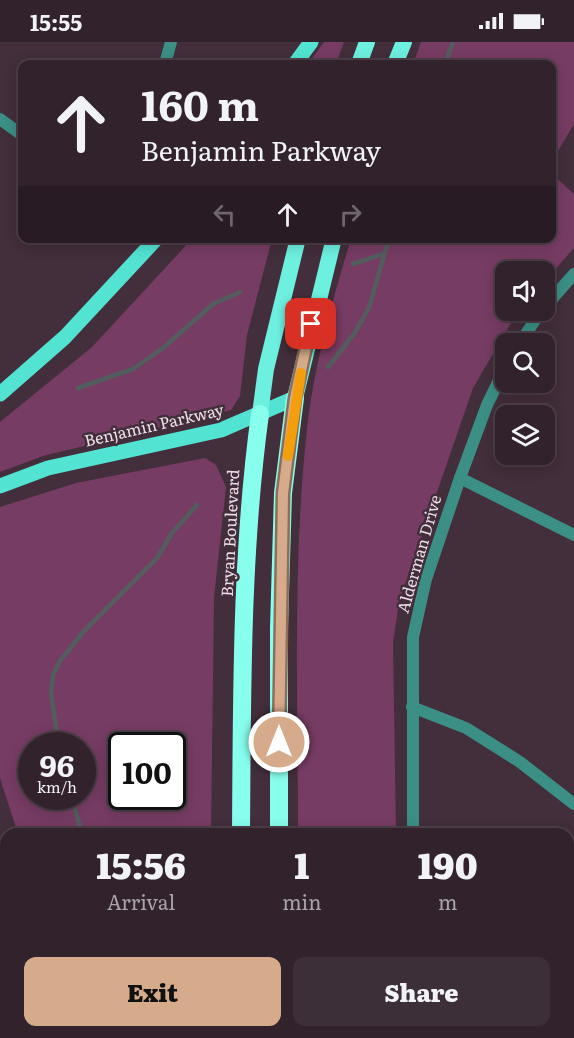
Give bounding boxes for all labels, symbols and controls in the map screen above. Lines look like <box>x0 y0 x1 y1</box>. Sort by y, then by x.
text: 15:55 <box>30 5 82 38</box>
text: 160 m <box>141 72 259 134</box>
icon: ahead <box>42 84 120 162</box>
text: Benjamin Parkway <box>141 129 381 169</box>
icon: left <box>208 198 241 231</box>
icon: ahead <box>271 198 304 231</box>
icon: right <box>334 198 367 231</box>
map controls <box>495 261 555 465</box>
button: sound <box>495 261 555 321</box>
pin <box>285 298 336 349</box>
icon: arrive <box>294 307 327 340</box>
button: search <box>495 333 555 393</box>
street label: Benjamin Parkway <box>82 396 227 452</box>
button: layers <box>495 405 555 465</box>
street label: Bryan Boulevard <box>214 468 244 597</box>
street label: Alderman Drive <box>390 492 446 616</box>
position arrow <box>247 710 311 774</box>
speed limit sign: 100 <box>108 732 186 810</box>
text: 96 <box>40 742 74 786</box>
text: km/h <box>37 775 77 798</box>
text: 15:56 <box>96 837 186 890</box>
text: 1 <box>294 837 309 890</box>
text: 190 <box>418 837 478 890</box>
text: Arrival <box>107 886 175 916</box>
text: min <box>282 886 321 916</box>
text: m <box>438 886 457 916</box>
button: Exit <box>24 957 281 1026</box>
button: Share <box>293 957 550 1026</box>

